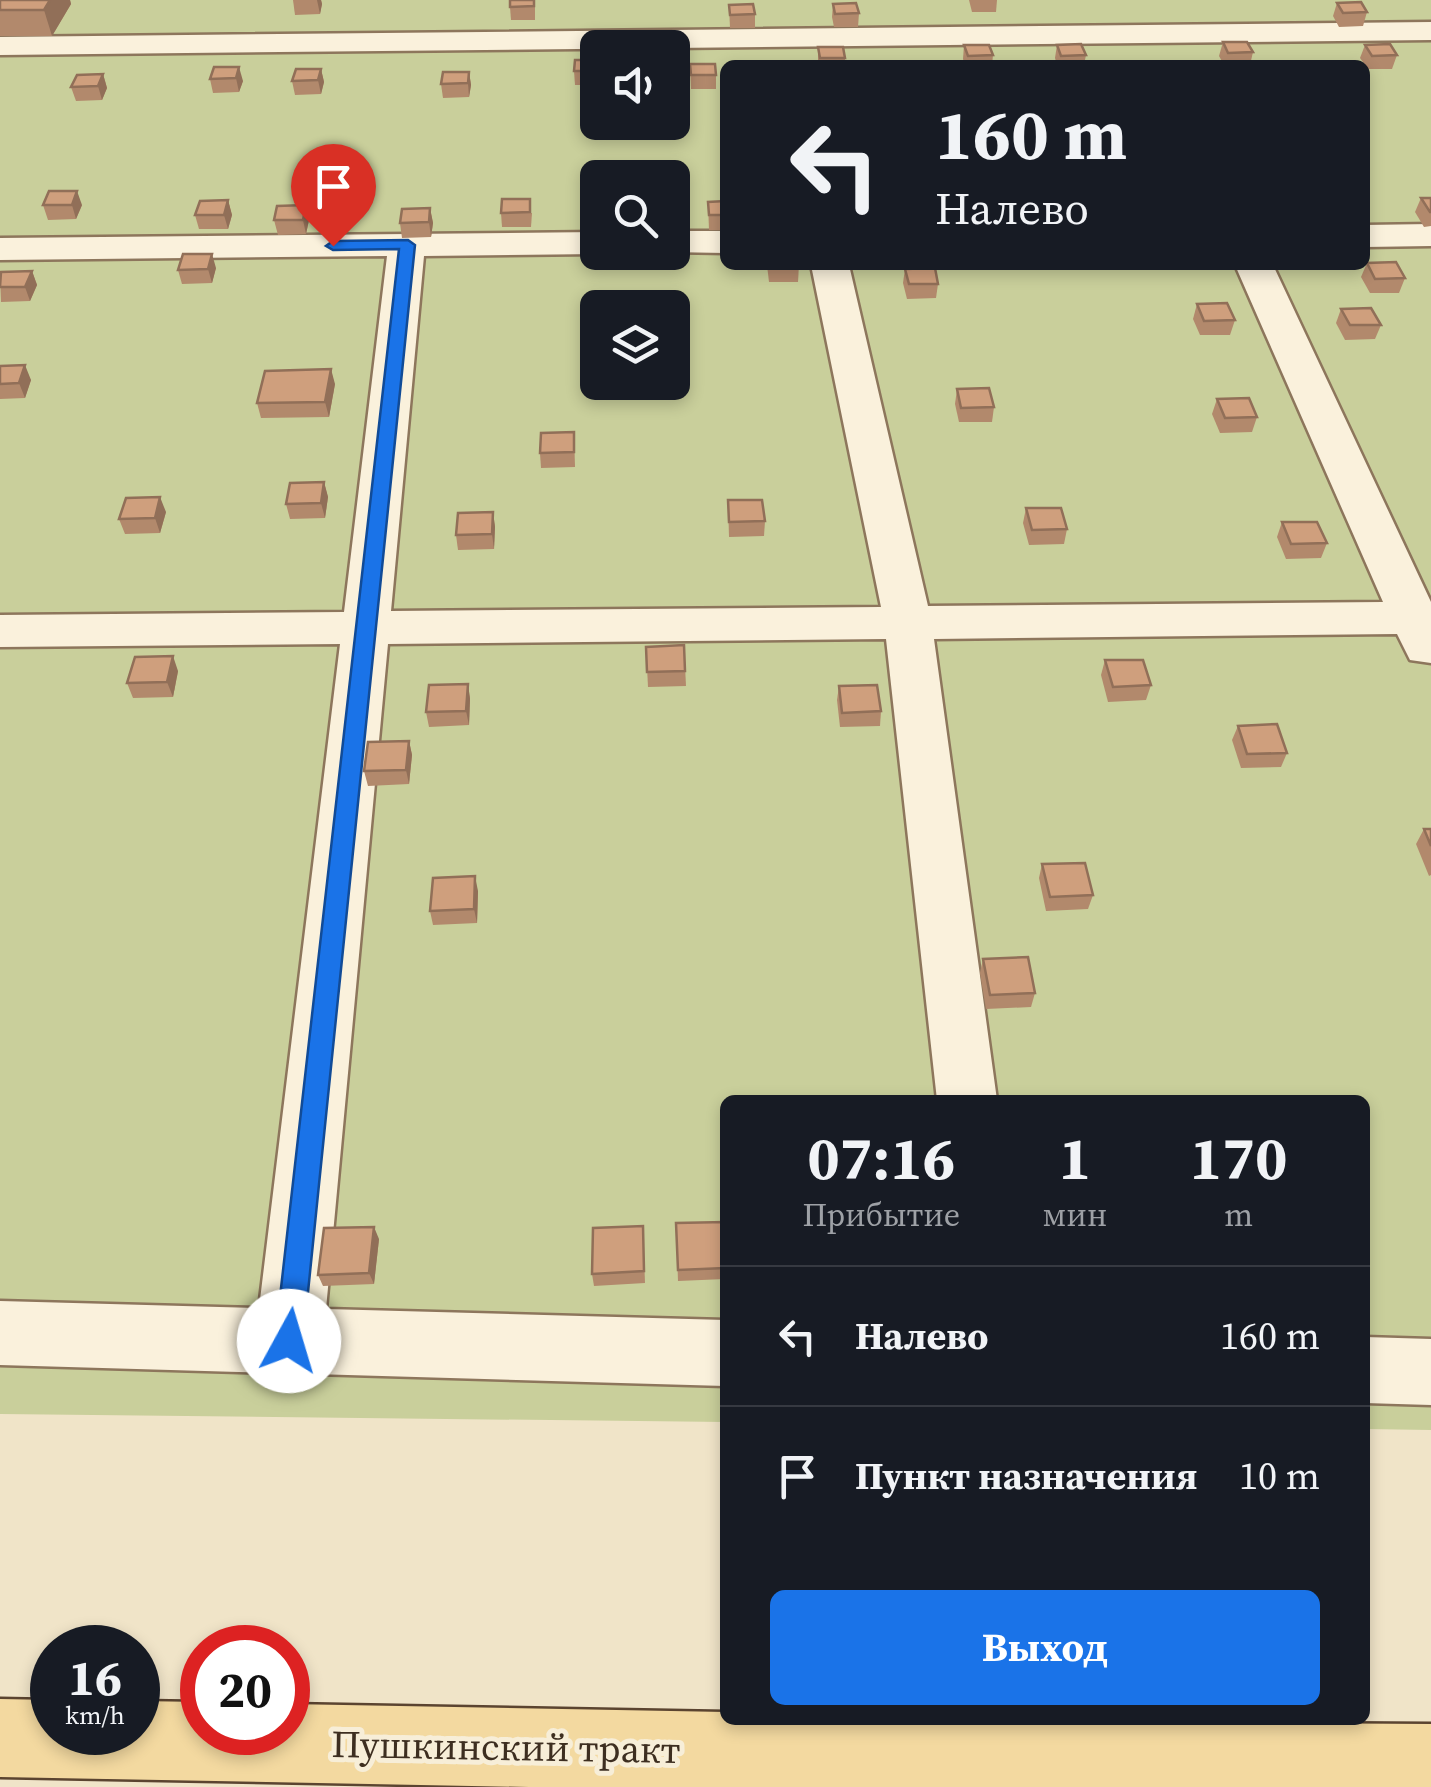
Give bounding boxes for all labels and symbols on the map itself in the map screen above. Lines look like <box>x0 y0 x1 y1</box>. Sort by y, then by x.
pin <box>291 144 376 247</box>
position arrow <box>237 1289 341 1393</box>
speed limit sign: 20 <box>180 1625 310 1755</box>
street label: Пушкинский тракт <box>331 1718 681 1776</box>

